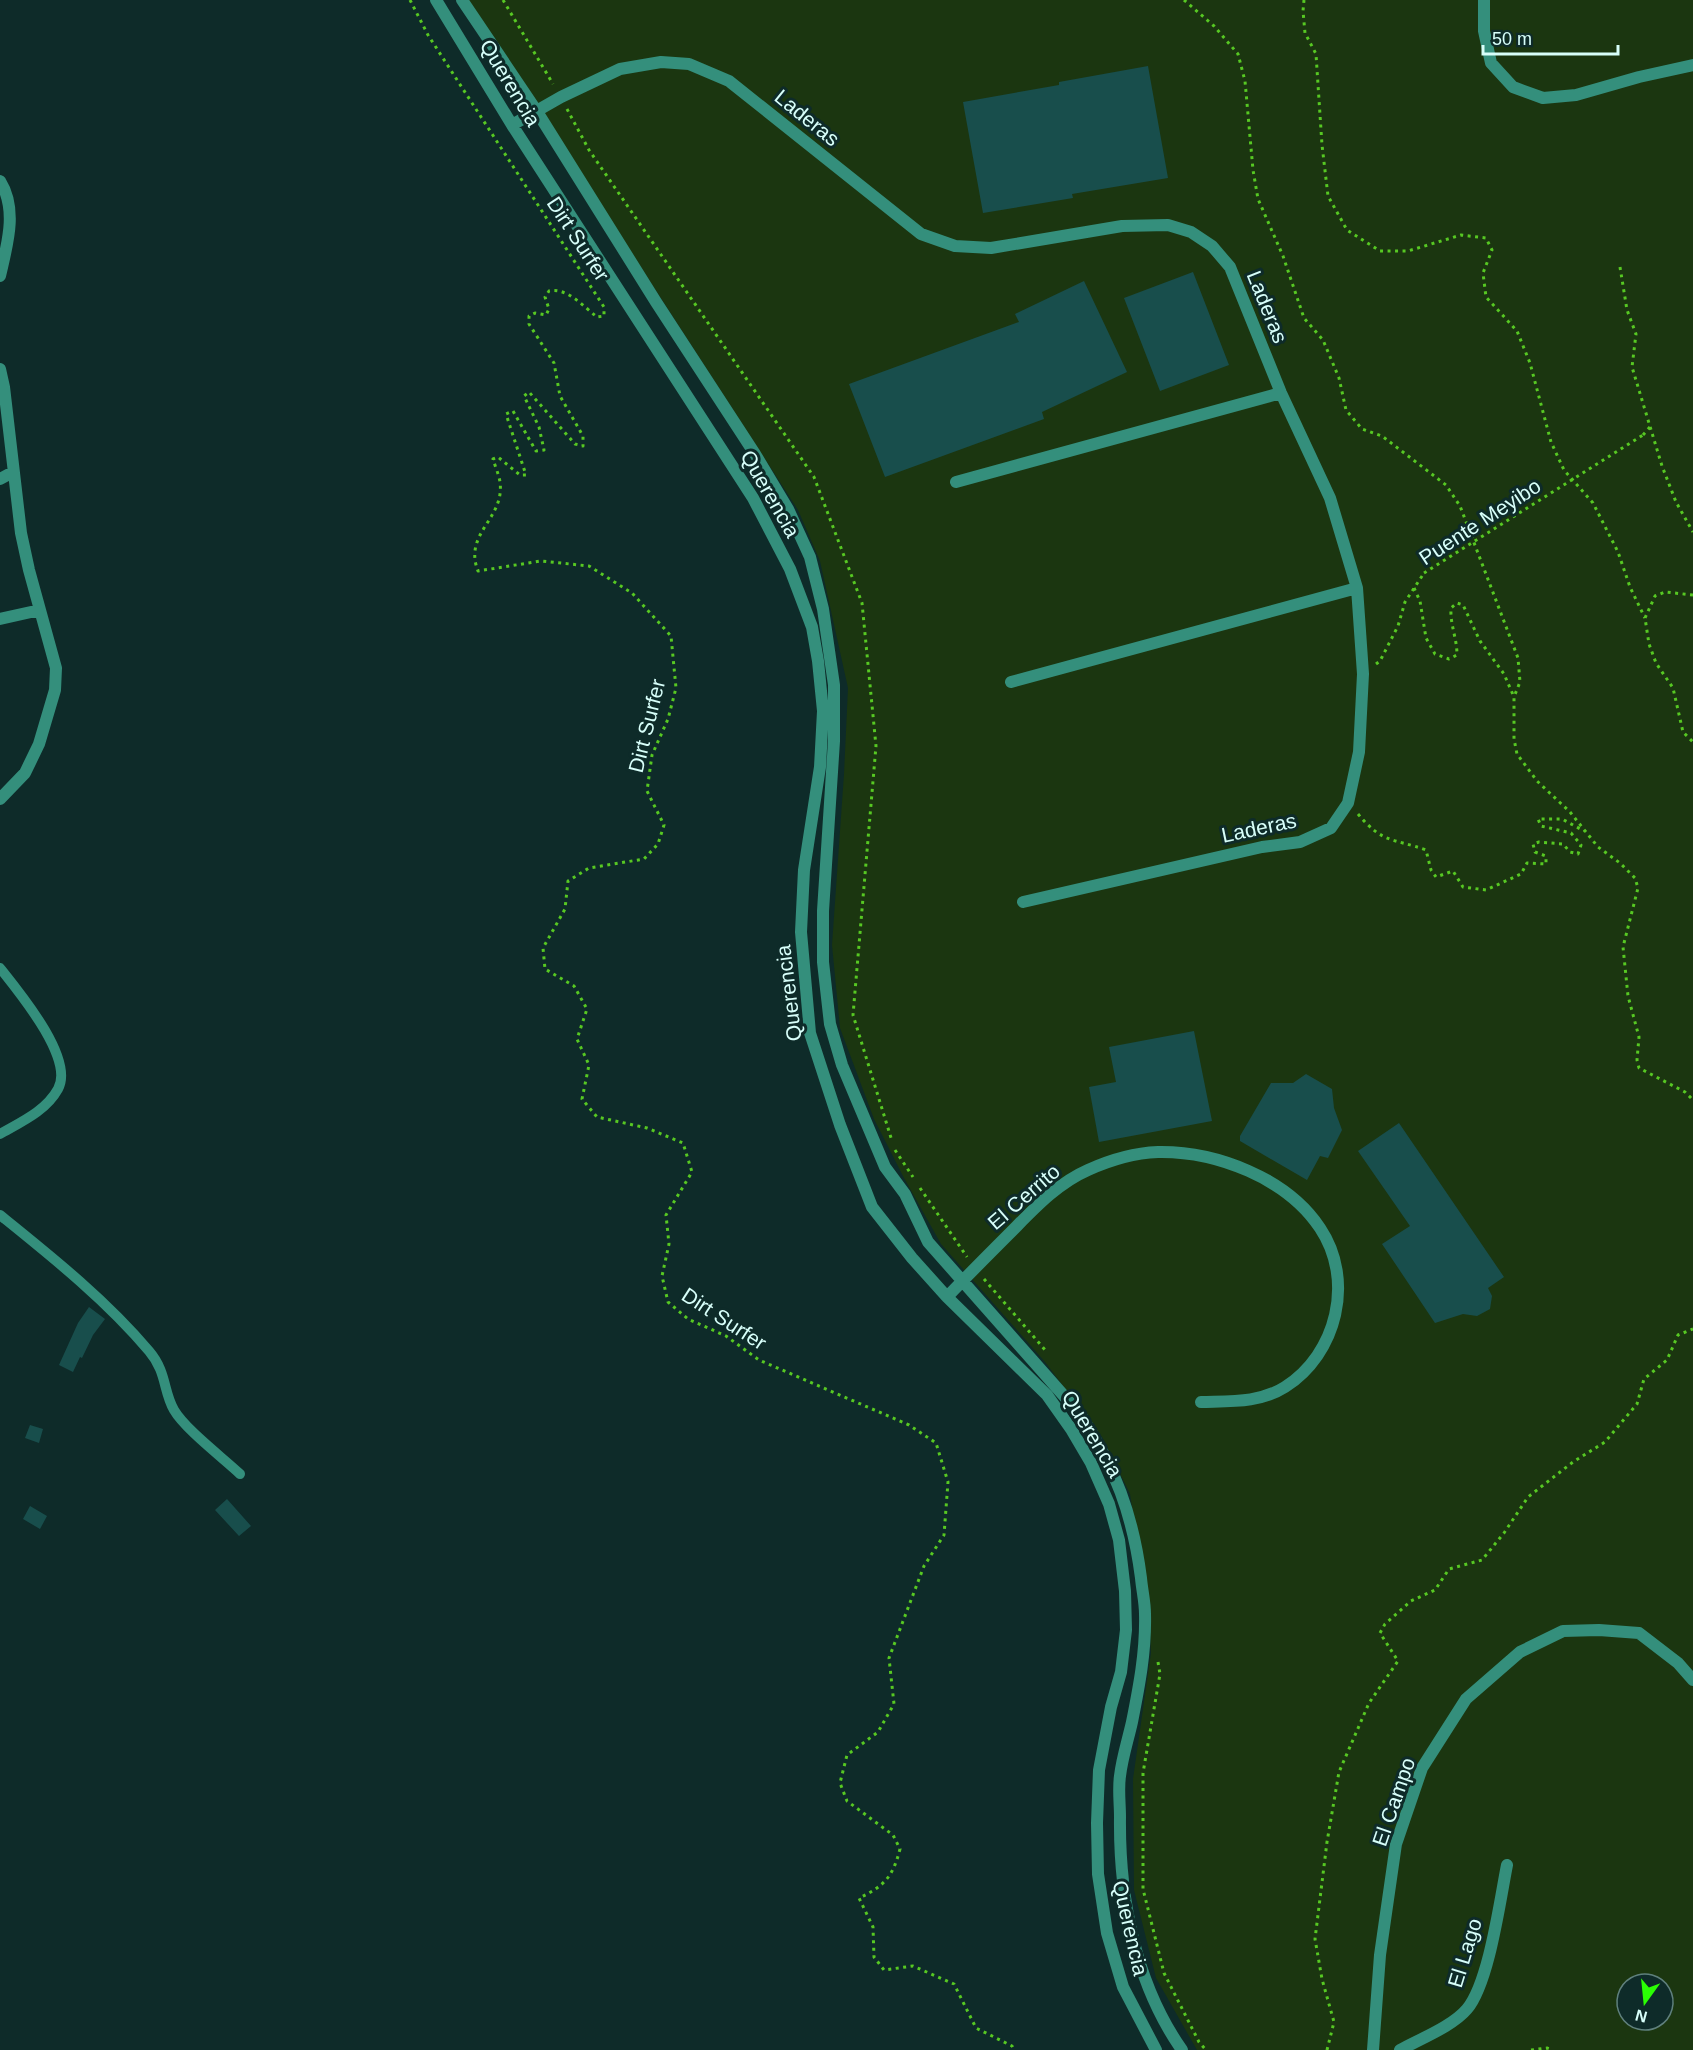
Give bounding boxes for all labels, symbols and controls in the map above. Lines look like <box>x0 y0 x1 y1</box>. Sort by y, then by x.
scale bar <box>1483 18 1618 56</box>
text: 50 m <box>1492 29 1532 49</box>
street label: Querencia <box>476 35 545 130</box>
street label: Laderas <box>771 85 844 150</box>
street label: Dirt Surfer <box>543 192 614 285</box>
street label: Laderas <box>1243 267 1292 346</box>
street label: Querencia <box>736 446 805 542</box>
street label: Puente Meyibo <box>1415 474 1545 569</box>
street label: Dirt Surfer <box>624 677 669 775</box>
street label: Laderas <box>1219 808 1298 847</box>
street label: Querencia <box>771 943 806 1043</box>
street label: El Cerrito <box>983 1159 1064 1234</box>
street label: Dirt Surfer <box>678 1283 771 1354</box>
street label: Querencia <box>1058 1386 1127 1481</box>
street label: El Campo <box>1368 1755 1419 1849</box>
street label: Querencia <box>1108 1878 1153 1978</box>
street label: El Lago <box>1443 1915 1486 1990</box>
north arrow <box>1615 1972 1675 2032</box>
text: N <box>1633 2006 1649 2026</box>

